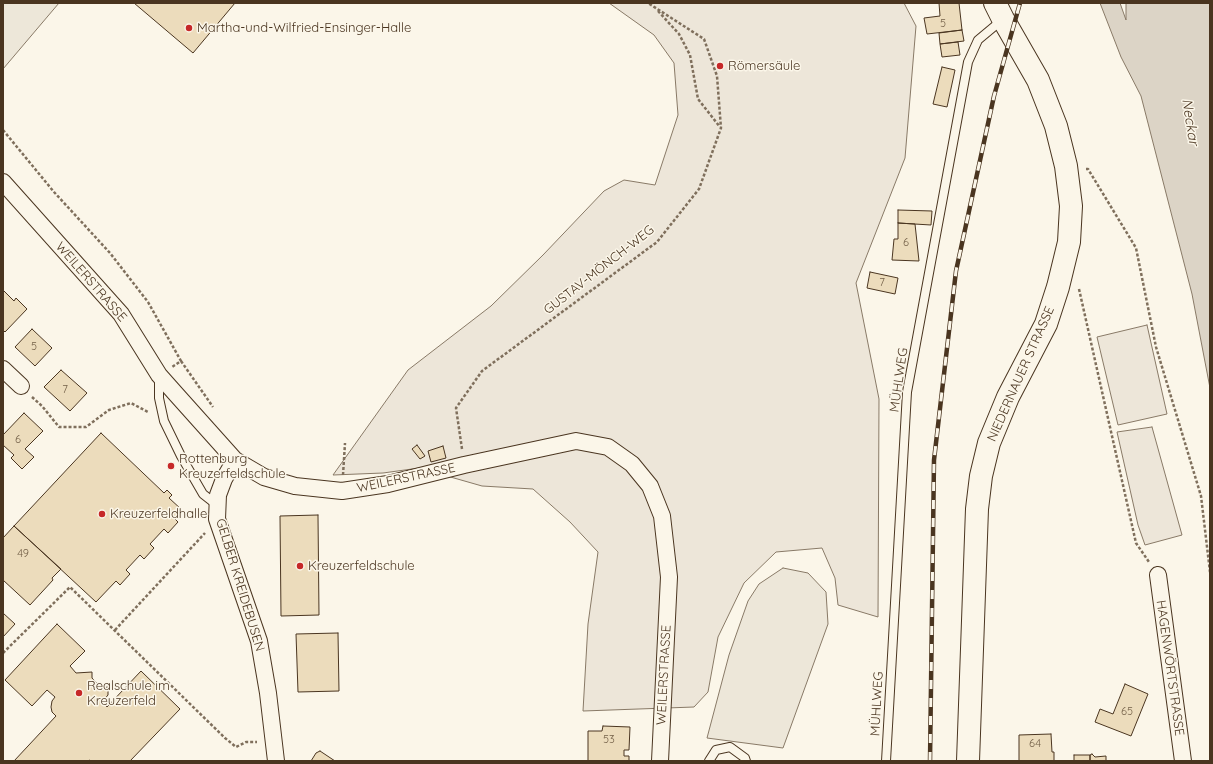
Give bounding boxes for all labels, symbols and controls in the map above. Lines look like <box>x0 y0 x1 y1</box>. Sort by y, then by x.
house number: 5 <box>940 17 946 31</box>
place label: Martha-und-Wilfried-Ensinger-Halle <box>197 20 411 36</box>
marker: Martha-und-Wilfried-Ensinger-Halle <box>184 23 194 33</box>
place label: Römersäule <box>728 58 800 74</box>
marker: Römersäule <box>715 61 725 71</box>
water label: Neckar <box>1178 98 1202 146</box>
street label: GUSTAV-MÖNCH-WEG <box>541 222 657 318</box>
house number: 6 <box>903 236 909 250</box>
street label: WEILERSTRASSE <box>52 239 130 325</box>
house number: 7 <box>879 276 885 290</box>
street label: NIEDERNAUER STRASSE <box>984 304 1058 444</box>
house number: 5 <box>31 340 37 354</box>
street label: MÜHLWEG <box>887 347 911 413</box>
house number: 7 <box>62 383 68 397</box>
house number: 6 <box>15 433 21 447</box>
place label: Rottenburg Kreuzerfeldschule <box>179 451 286 482</box>
street label: WEILERSTRASSE <box>355 460 457 496</box>
marker: Rottenburg Kreuzerfeldschule <box>166 461 176 471</box>
place label: Kreuzerfeldhalle <box>110 506 207 522</box>
marker: Kreuzerfeldhalle <box>97 509 107 519</box>
street label: GELBER KREIDEBUSEN <box>212 517 268 653</box>
house number: 49 <box>17 547 29 561</box>
place label: Kreuzerfeldschule <box>308 558 415 574</box>
marker: Kreuzerfeldschule <box>295 561 305 571</box>
street label: HAGENWÖRTSTRASSE <box>1153 599 1187 737</box>
street label: WEILERSTRASSE <box>654 624 674 726</box>
street label: MÜHLWEG <box>868 671 886 737</box>
place label: Realschule im Kreuzerfeld <box>87 678 170 709</box>
marker: Realschule im Kreuzerfeld <box>74 688 84 698</box>
house number: 65 <box>1121 705 1133 719</box>
house number: 53 <box>603 733 615 747</box>
house number: 64 <box>1029 737 1041 751</box>

